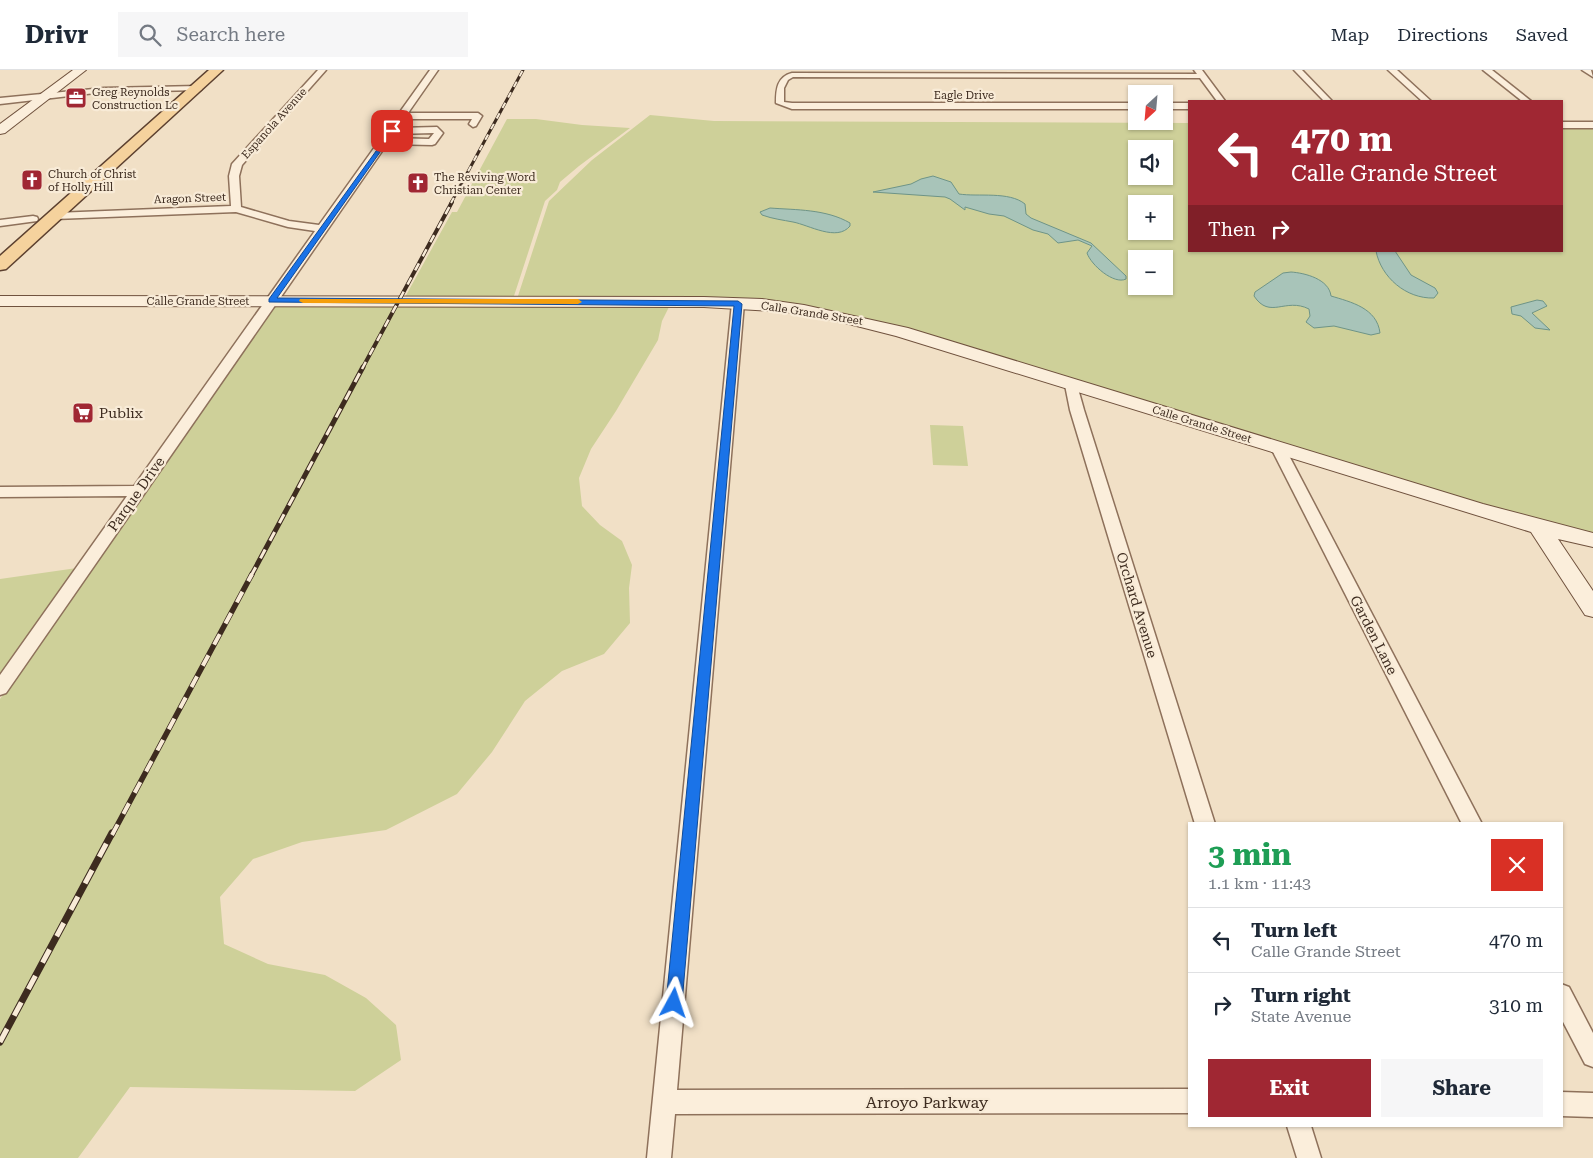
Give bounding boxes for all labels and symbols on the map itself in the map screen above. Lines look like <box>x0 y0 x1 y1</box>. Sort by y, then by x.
street label: Espanola Avenue <box>239 85 310 161</box>
north arrow <box>1128 85 1172 130</box>
office icon: Greg Reynolds Construction Lc <box>64 86 88 110</box>
place label: Greg Reynolds Construction Lc <box>92 86 178 112</box>
street label: Eagle Drive <box>934 89 994 102</box>
pin <box>371 110 413 152</box>
church icon: Church of Christ of Holly Hill <box>20 168 44 192</box>
place label: Church of Christ of Holly Hill <box>48 168 136 194</box>
church icon: The Reviving Word Christian Center <box>406 171 430 195</box>
place label: The Reviving Word Christian Center <box>434 171 536 197</box>
street label: Aragon Street <box>154 191 226 206</box>
street label: Calle Grande Street <box>147 295 249 308</box>
street label: Calle Grande Street <box>760 299 864 328</box>
supermarket icon: Publix <box>71 401 95 425</box>
street label: Calle Grande Street <box>1151 403 1253 446</box>
place label: Publix <box>99 405 143 421</box>
street label: Parque Drive <box>104 453 168 534</box>
street label: Orchard Avenue <box>1113 550 1161 660</box>
street label: Garden Lane <box>1347 593 1401 678</box>
position arrow <box>647 976 699 1028</box>
street label: Arroyo Parkway <box>866 1093 989 1112</box>

